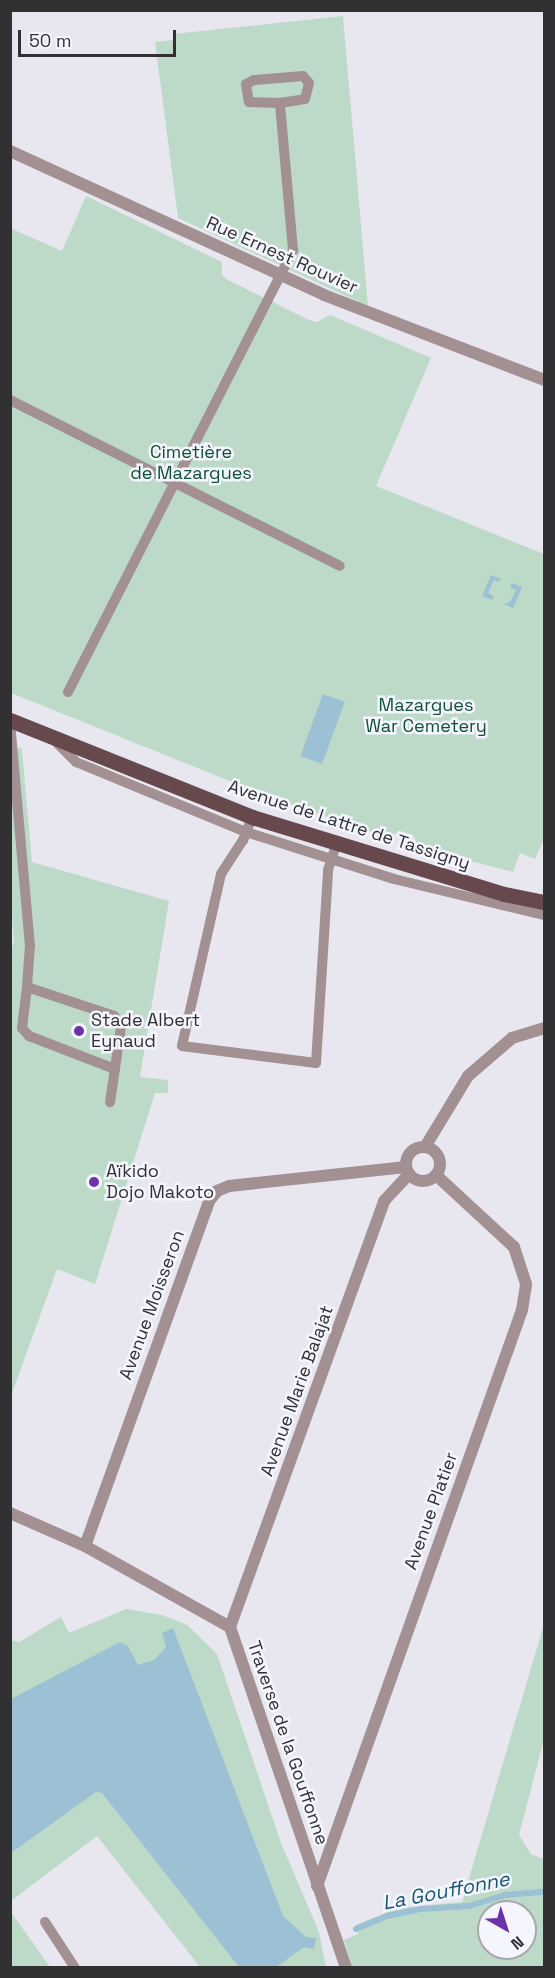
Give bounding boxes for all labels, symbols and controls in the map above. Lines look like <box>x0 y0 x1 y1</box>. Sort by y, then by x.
scale bar <box>21 18 178 56</box>
text: 50 m <box>29 29 71 52</box>
street label: Rue Ernest Rouvier <box>203 212 361 298</box>
park label: Cimetière de Mazargues <box>130 442 252 484</box>
park label: Mazargues War Cemetery <box>365 695 487 738</box>
street label: Avenue de Lattre de Tassigny <box>225 775 473 875</box>
place label: Stade Albert Eynaud <box>91 1010 200 1052</box>
marker: Stade Albert Eynaud <box>72 1024 86 1038</box>
place label: Aïkido Dojo Makoto <box>106 1161 214 1204</box>
marker: Aïkido Dojo Makoto <box>87 1175 101 1189</box>
street label: Avenue Moisseron <box>115 1227 189 1383</box>
street label: Avenue Marie Balajat <box>256 1303 338 1479</box>
street label: Avenue Platier <box>400 1449 462 1573</box>
street label: Traverse de la Gouffonne <box>243 1638 333 1848</box>
water label: La Gouffonne <box>380 1867 512 1915</box>
north arrow <box>477 1900 537 1960</box>
text: N <box>507 1931 528 1954</box>

